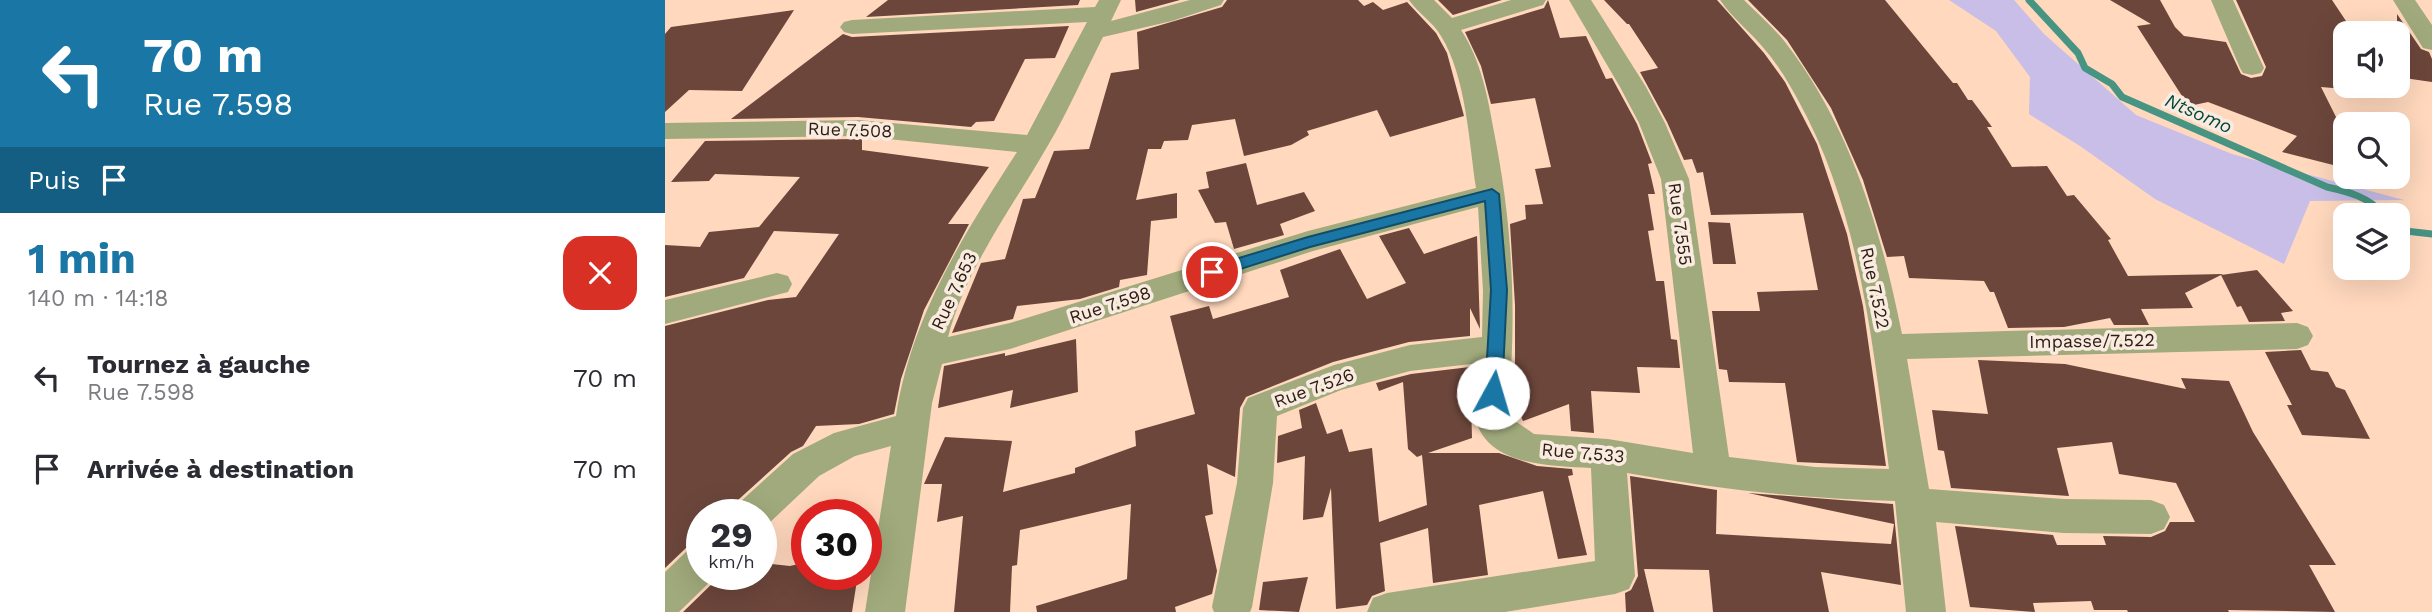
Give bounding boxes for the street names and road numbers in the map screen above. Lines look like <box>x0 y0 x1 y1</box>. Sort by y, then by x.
street label: Rue 7.508 <box>807 118 893 141</box>
street label: Rue 7.555 <box>1664 181 1697 267</box>
street label: Rue 7.522 <box>1857 245 1894 331</box>
street label: Rue 7.653 <box>926 249 981 333</box>
street label: Rue 7.598 <box>1066 281 1153 328</box>
street label: Impasse/7.522 <box>2029 329 2155 352</box>
street label: Rue 7.526 <box>1271 363 1357 412</box>
street label: Rue 7.533 <box>1541 438 1625 467</box>

